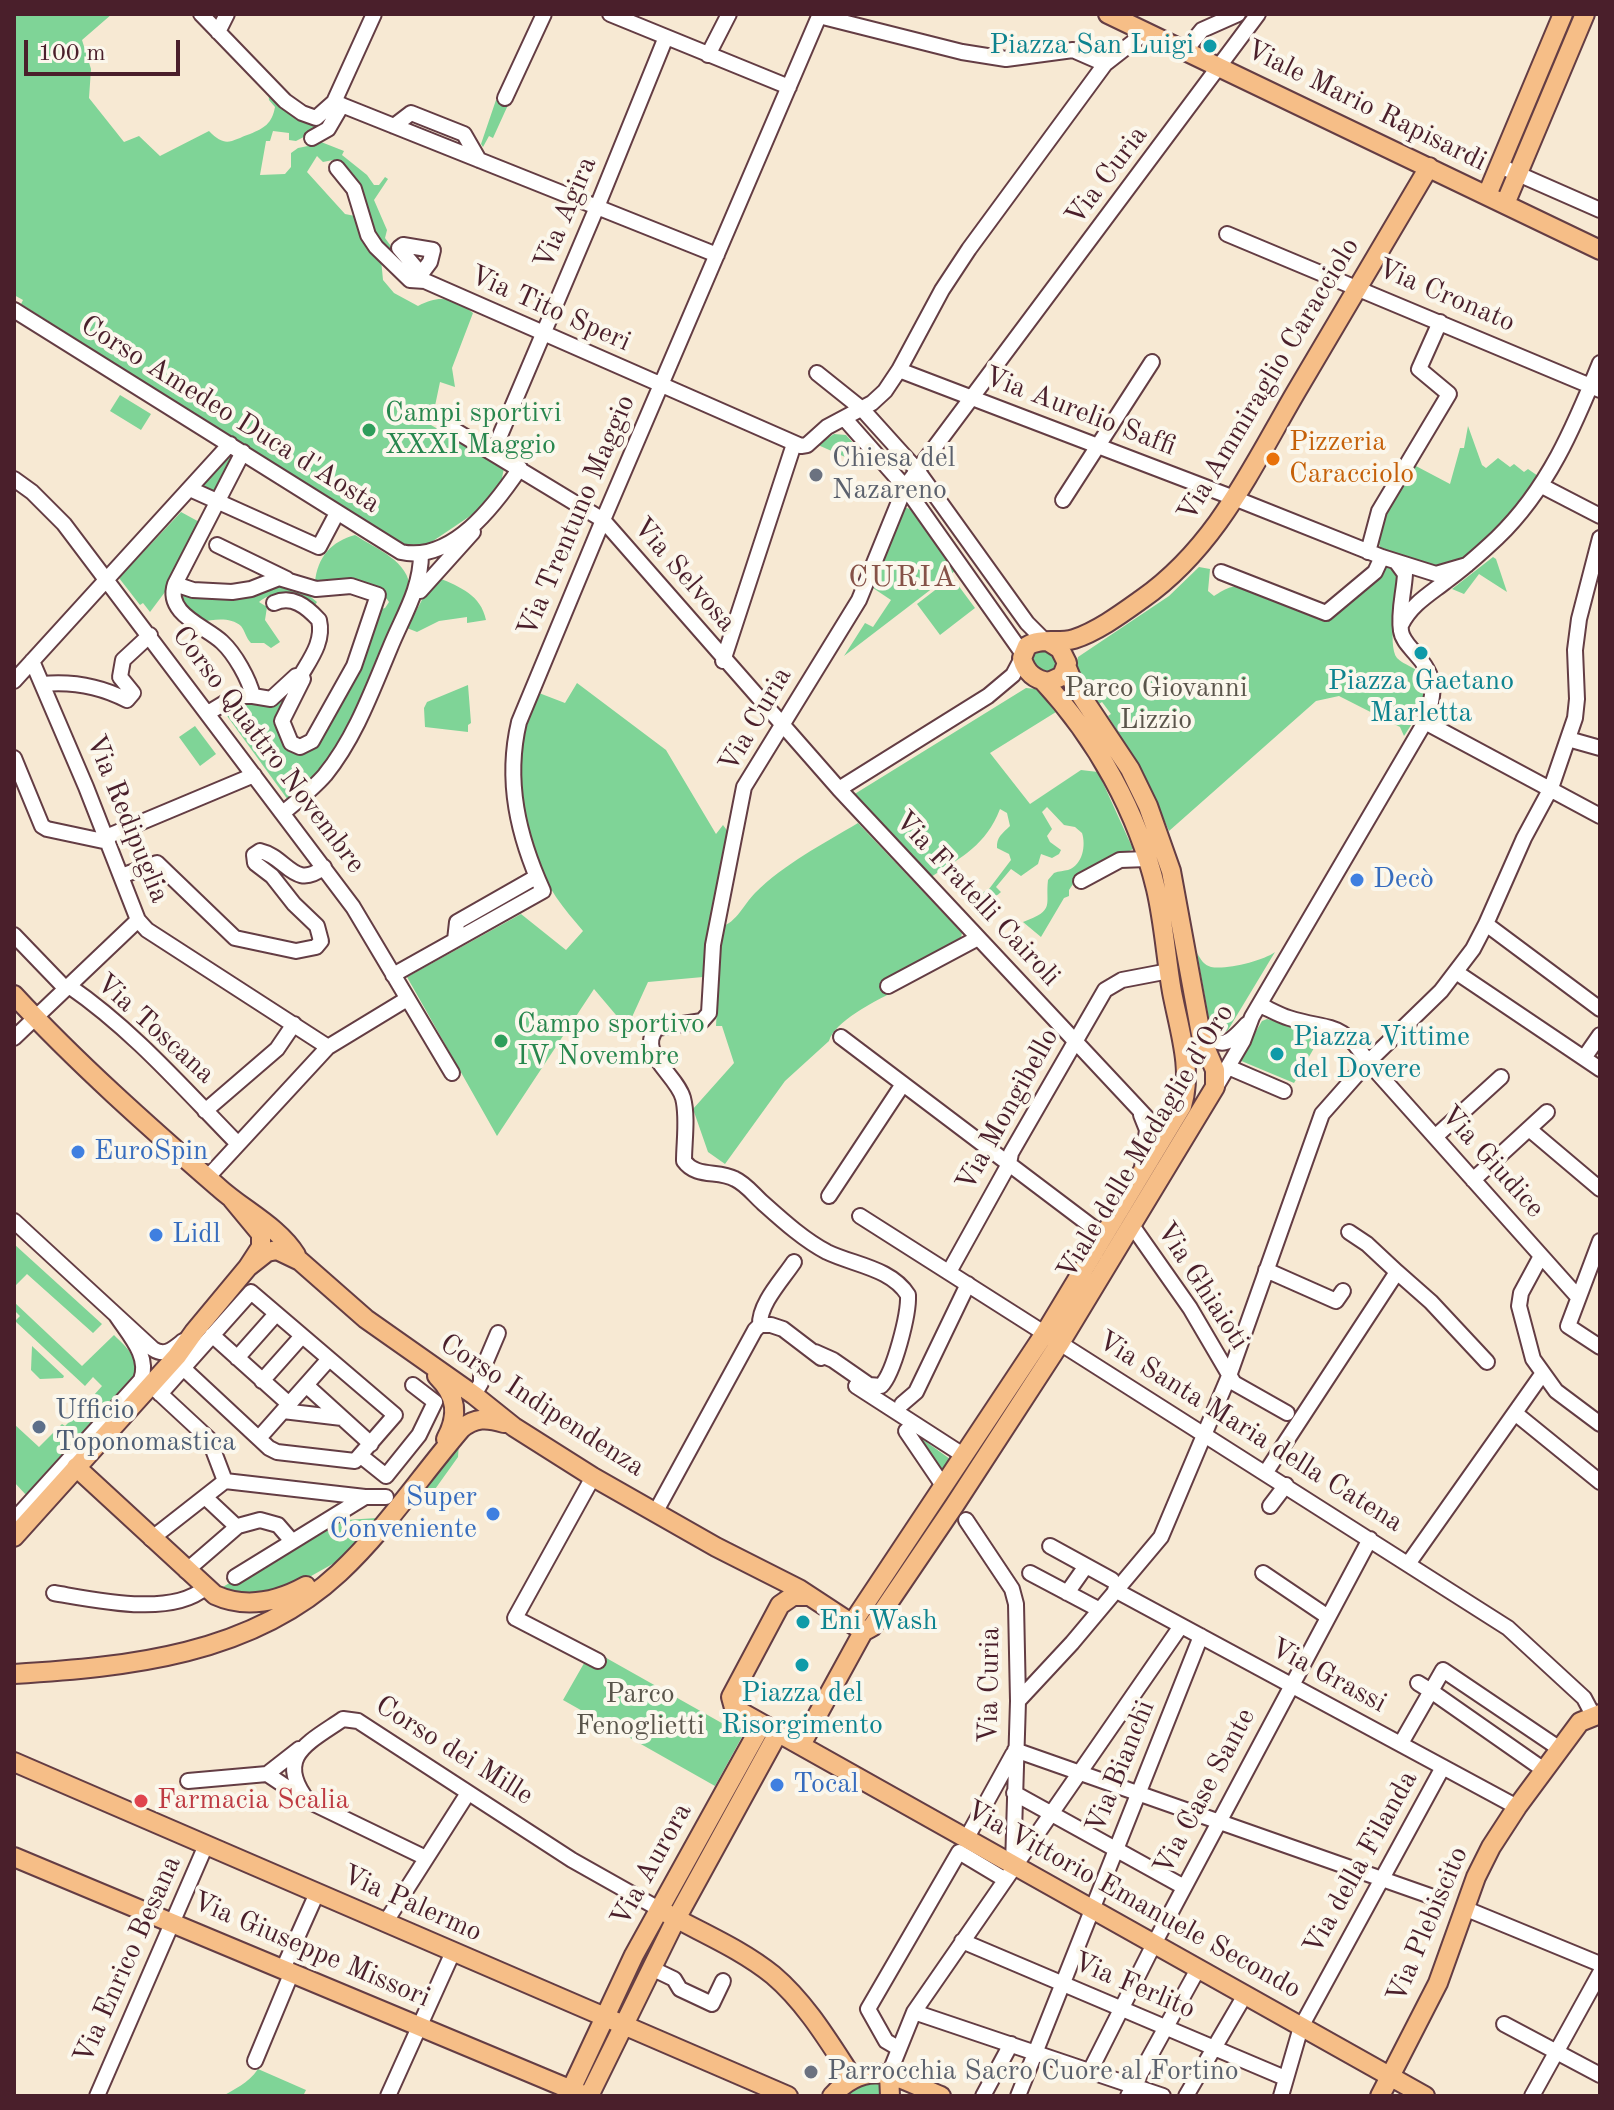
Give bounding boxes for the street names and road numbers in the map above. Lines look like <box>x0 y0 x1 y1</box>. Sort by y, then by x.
street label: Viale Mario Rapisardi <box>1240 33 1492 179</box>
street label: Via Curia <box>1059 119 1155 233</box>
street label: Via Agira <box>527 152 605 274</box>
street label: Via Ammiraglio Caracciolo <box>1171 232 1367 528</box>
street label: Via Cronato <box>1372 252 1520 340</box>
street label: Via Tito Speri <box>464 259 636 359</box>
street label: Corso Amedeo Duca d'Aosta <box>74 309 386 521</box>
street label: Via Aurelio Saffi <box>979 360 1181 464</box>
street label: Via Trentuno Maggio <box>511 390 643 642</box>
street label: Via Selvosa <box>625 511 743 639</box>
street label: Corso Quattro Novembre <box>164 620 372 880</box>
street label: Via Curia <box>712 661 800 779</box>
street label: Via Redipuglia <box>78 730 176 908</box>
street label: Via Fratelli Cairoli <box>887 804 1067 994</box>
street label: Via Toscana <box>88 967 222 1091</box>
street label: Viale delle Medaglie d'Oro <box>1050 998 1242 1286</box>
street label: Via Mongibello <box>949 1023 1067 1197</box>
street label: Via Giudice <box>1433 1099 1551 1225</box>
street label: Via Ghiaioti <box>1148 1216 1256 1356</box>
street label: Via Santa Maria della Catena <box>1091 1324 1409 1540</box>
street label: Corso Indipendenza <box>433 1327 651 1485</box>
street label: Via Curia <box>972 1627 1008 1743</box>
street label: Via Grassi <box>1264 1631 1392 1721</box>
street label: Corso dei Mille <box>369 1689 539 1813</box>
street label: Via Bianchi <box>1079 1696 1163 1838</box>
street label: Via Case Sante <box>1147 1703 1263 1881</box>
street label: Via della Filanda <box>1297 1765 1425 1961</box>
street label: Via Vittorio Emanuele Secondo <box>959 1794 1307 2006</box>
street label: Via Aurora <box>604 1797 700 1933</box>
street label: Via Plebiscito <box>1380 1842 1476 2008</box>
street label: Via Enrico Besana <box>67 1851 189 2069</box>
street label: Via Palermo <box>337 1858 487 1950</box>
street label: Via Giuseppe Missori <box>187 1885 435 2015</box>
street label: Via Ferlito <box>1068 1945 1200 2027</box>

